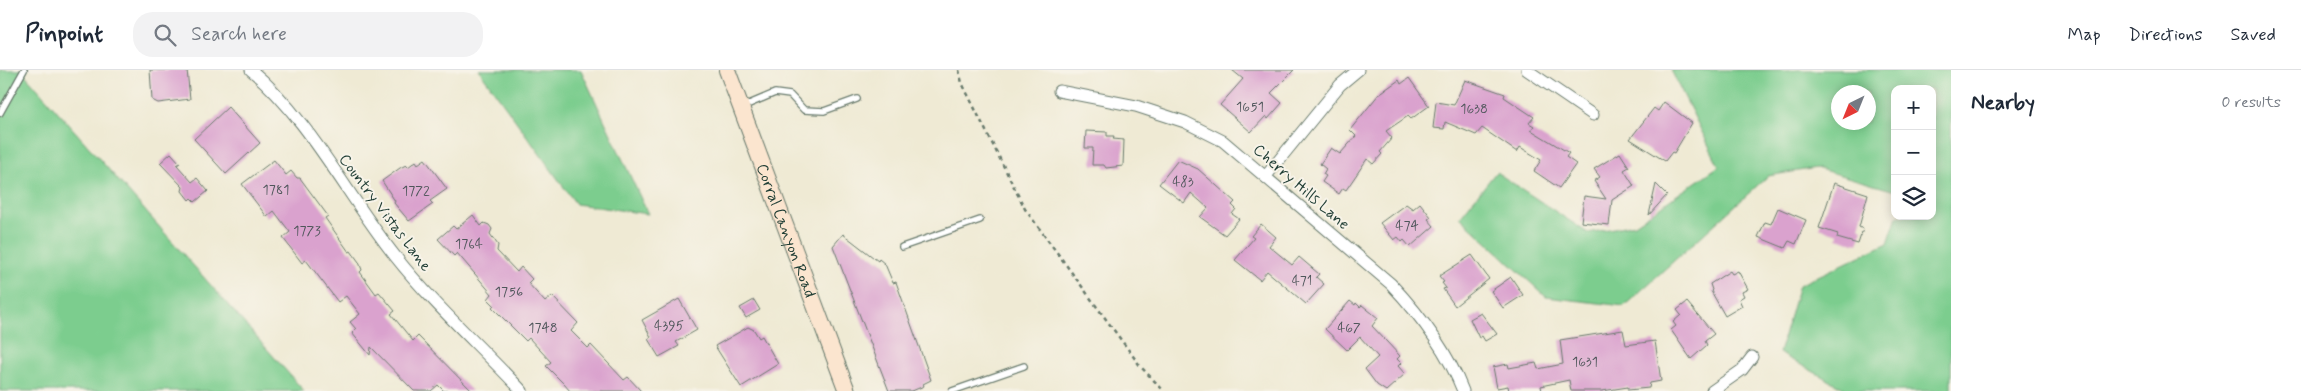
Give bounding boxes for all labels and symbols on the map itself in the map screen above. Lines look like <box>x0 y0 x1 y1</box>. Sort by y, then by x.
north arrow <box>1831 85 1876 130</box>
house number: 1651 <box>1236 98 1264 116</box>
house number: 1638 <box>1460 100 1488 118</box>
street label: Cherry Hills Lane <box>1248 139 1354 235</box>
street label: Country Vistas Lane <box>334 150 436 276</box>
street label: Corral Canyon Road <box>751 161 820 301</box>
house number: 483 <box>1172 173 1194 191</box>
house number: 1781 <box>262 181 290 199</box>
house number: 1772 <box>402 182 430 200</box>
house number: 474 <box>1395 217 1419 235</box>
house number: 1773 <box>293 222 321 240</box>
house number: 1764 <box>455 235 483 253</box>
house number: 471 <box>1292 272 1312 290</box>
house number: 1756 <box>495 283 523 301</box>
house number: 4395 <box>654 317 684 335</box>
house number: 1748 <box>528 319 558 337</box>
house number: 467 <box>1337 319 1361 337</box>
house number: 1631 <box>1572 353 1598 371</box>

